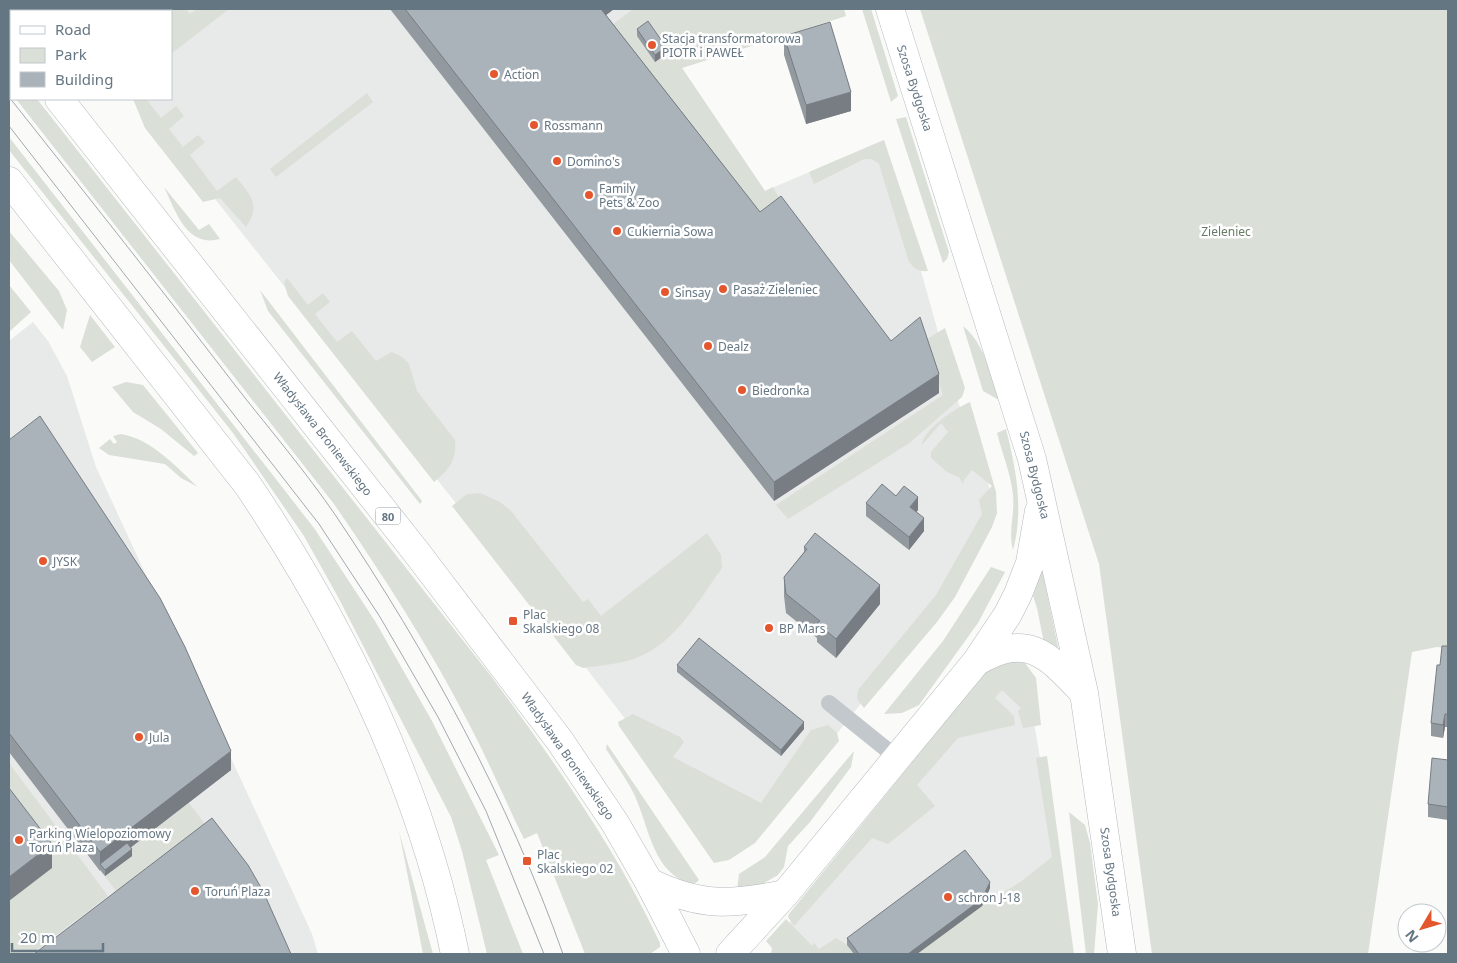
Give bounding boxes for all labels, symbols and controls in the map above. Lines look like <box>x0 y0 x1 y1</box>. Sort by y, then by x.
legend <box>10 10 172 100</box>
text: Road <box>55 19 91 39</box>
place label: Stacja transformatorowa PIOTR i PAWEŁ <box>662 30 801 61</box>
marker: Stacja transformatorowa PIOTR i PAWEŁ <box>646 39 658 51</box>
street label: Szosa Bydgoska <box>893 43 937 133</box>
text: Park <box>55 44 87 64</box>
place label: Action <box>504 66 540 83</box>
marker: Action <box>488 68 500 80</box>
text: Building <box>55 69 113 89</box>
place label: Rossmann <box>544 117 603 134</box>
marker: Rossmann <box>528 119 540 131</box>
place label: Domino's <box>567 153 620 170</box>
marker: Domino's <box>551 155 563 167</box>
place label: Family Pets & Zoo <box>599 180 660 211</box>
marker: Family Pets & Zoo <box>583 189 595 201</box>
place label: Cukiernia Sowa <box>627 223 713 240</box>
park label: Zieleniec <box>1201 223 1251 240</box>
marker: Cukiernia Sowa <box>611 225 623 237</box>
place label: Pasaż Zieleniec <box>733 281 818 298</box>
marker: Pasaż Zieleniec <box>717 283 729 295</box>
place label: Sinsay <box>675 284 712 301</box>
marker: Sinsay <box>659 286 671 298</box>
place label: Dealz <box>718 338 749 355</box>
marker: Dealz <box>702 340 714 352</box>
street label: Władysława Broniewskiego <box>269 369 377 499</box>
place label: Biedronka <box>752 382 810 399</box>
marker: Biedronka <box>736 384 748 396</box>
street label: Szosa Bydgoska <box>1016 429 1054 521</box>
road number: 80 <box>376 508 400 524</box>
place label: JYSK <box>52 553 78 570</box>
marker: JYSK <box>37 555 49 567</box>
place label: Plac Skalskiego 08 <box>523 606 599 637</box>
marker: Plac Skalskiego 08 <box>507 615 519 627</box>
place label: BP Mars <box>779 620 826 637</box>
marker: BP Mars <box>763 622 775 634</box>
street label: Władysława Broniewskiego <box>517 689 619 823</box>
place label: Jula <box>148 729 170 746</box>
marker: Jula <box>133 731 145 743</box>
place label: Parking Wielopoziomowy Toruń Plaza <box>29 825 172 856</box>
street label: Szosa Bydgoska <box>1096 826 1126 918</box>
marker: Parking Wielopoziomowy Toruń Plaza <box>13 834 25 846</box>
place label: Plac Skalskiego 02 <box>537 846 613 877</box>
marker: Plac Skalskiego 02 <box>521 855 533 867</box>
place label: Toruń Plaza <box>205 883 270 900</box>
marker: Toruń Plaza <box>189 885 201 897</box>
place label: schron J-18 <box>958 889 1020 906</box>
marker: schron J-18 <box>942 891 954 903</box>
north arrow <box>1397 903 1447 953</box>
scale bar <box>12 920 104 952</box>
text: N <box>1400 926 1422 947</box>
text: 20 m <box>20 927 55 947</box>

